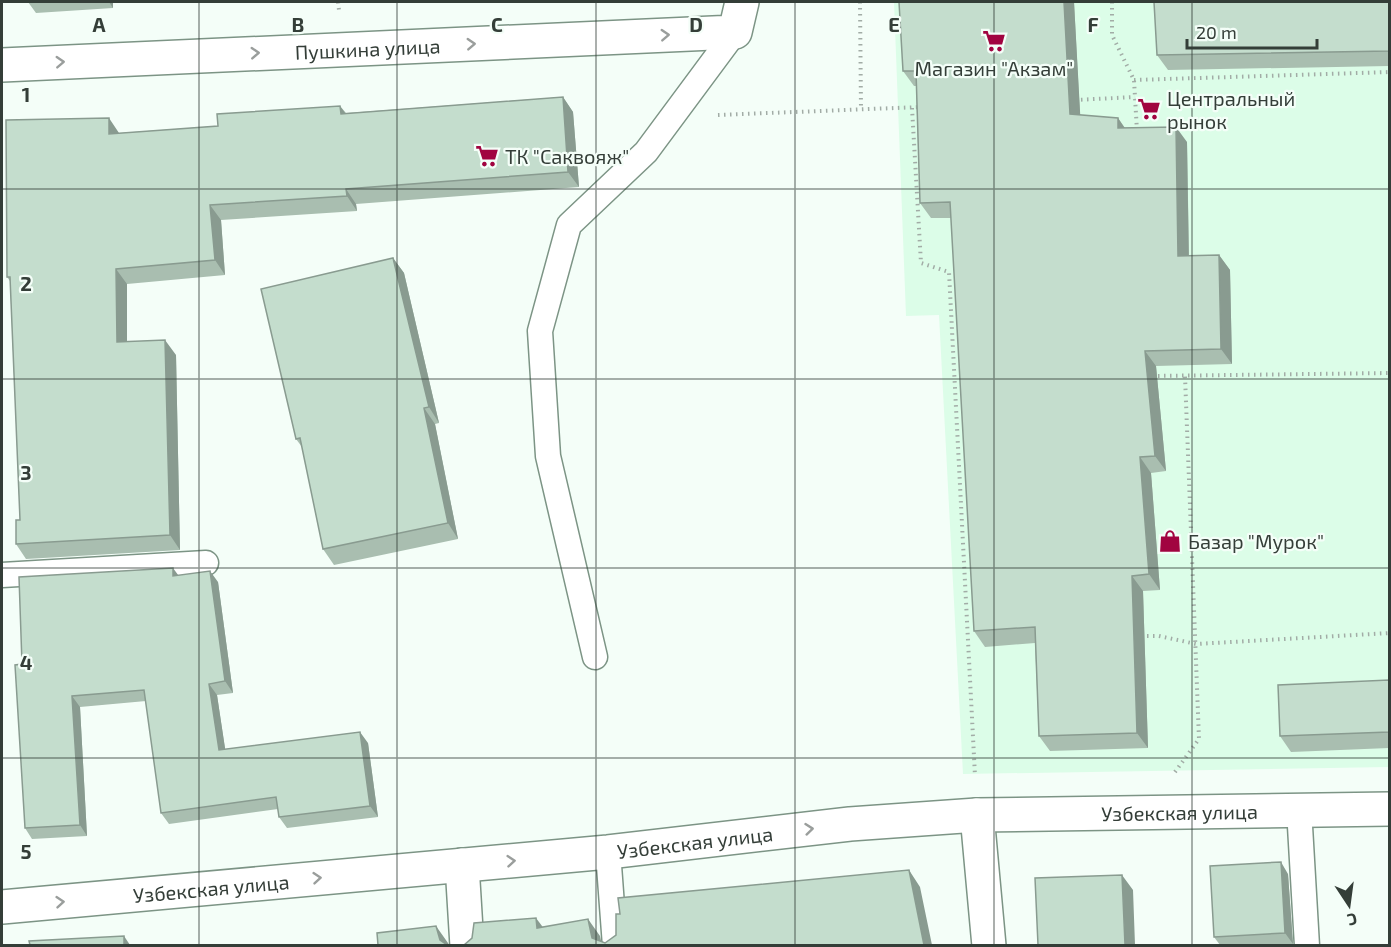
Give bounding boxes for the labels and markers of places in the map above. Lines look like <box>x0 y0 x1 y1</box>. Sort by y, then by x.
supermarket icon: Магазин "Акзам" <box>981 28 1007 54</box>
place label: Магазин "Акзам" <box>915 56 1073 80</box>
place label: Центральный рынок <box>1167 86 1295 133</box>
supermarket icon: Центральный рынок <box>1136 96 1162 122</box>
supermarket icon: ТК "Саквояж" <box>474 143 500 169</box>
place label: ТК "Саквояж" <box>505 144 629 168</box>
shop icon: Базар "Мурок" <box>1157 528 1183 554</box>
place label: Базар "Мурок" <box>1188 529 1324 554</box>

